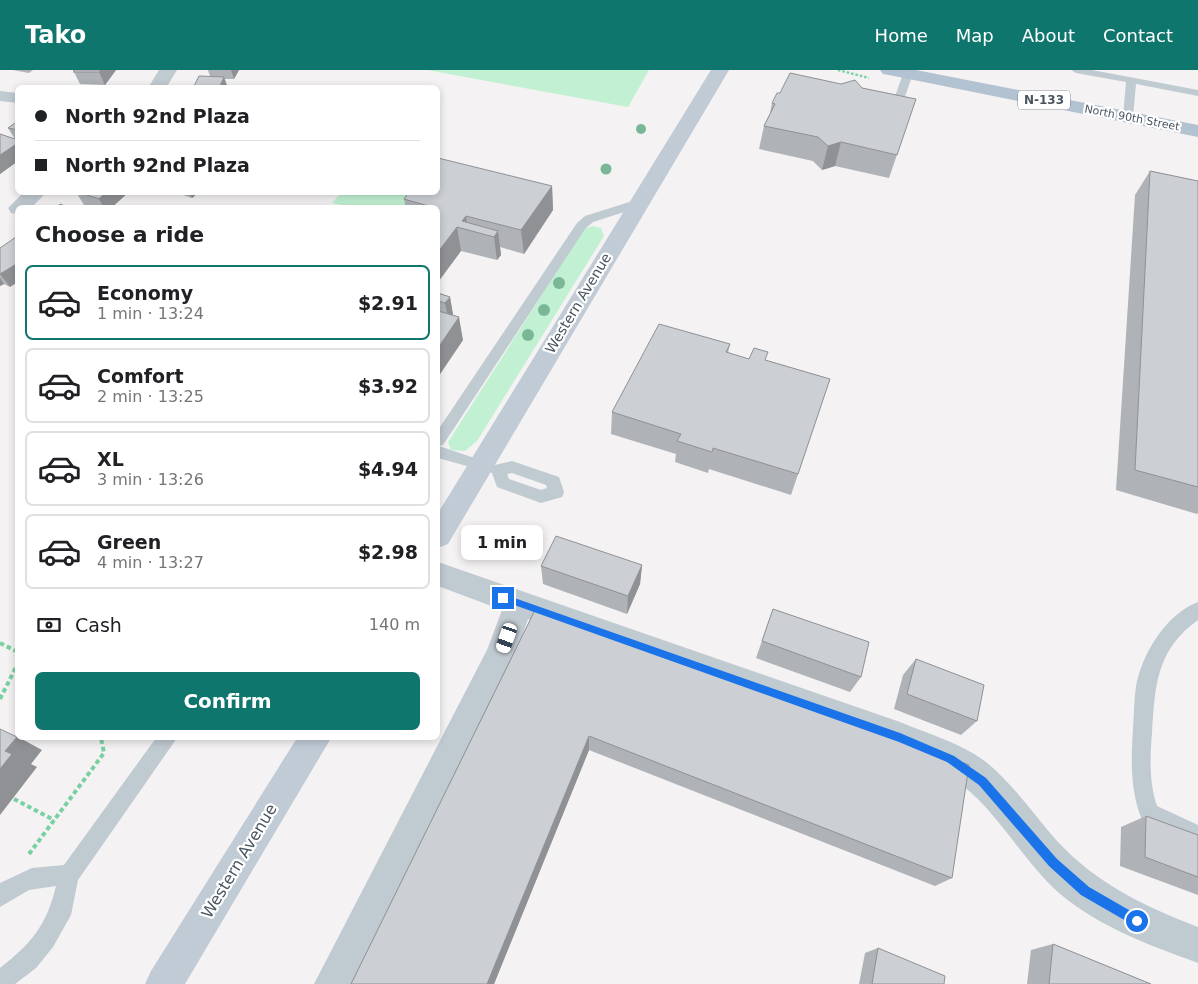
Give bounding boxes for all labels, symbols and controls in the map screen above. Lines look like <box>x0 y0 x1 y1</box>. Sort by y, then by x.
text: Tako <box>25 21 86 49</box>
text: Home <box>875 25 928 46</box>
text: Map <box>956 25 994 46</box>
text: About <box>1022 25 1075 46</box>
text: Contact <box>1103 25 1173 46</box>
road number: N-133 <box>1018 90 1070 110</box>
street label: North 90th Street <box>1083 102 1181 134</box>
text: North 92nd Plaza <box>65 105 250 127</box>
text: North 92nd Plaza <box>65 154 250 176</box>
text: Choose a ride <box>35 222 204 247</box>
street label: Western Avenue <box>542 250 614 356</box>
icon: car <box>37 280 82 325</box>
text: Economy <box>97 282 193 304</box>
text: $2.91 <box>358 292 418 314</box>
text: 1 min · 13:24 <box>97 304 204 323</box>
icon: car <box>37 363 82 408</box>
text: Comfort <box>97 365 184 387</box>
text: $3.92 <box>358 375 418 397</box>
text: 2 min · 13:25 <box>97 387 204 406</box>
icon: car <box>37 446 82 491</box>
text: XL <box>97 448 124 470</box>
text: $4.94 <box>358 458 418 480</box>
text: 3 min · 13:26 <box>97 470 204 489</box>
callout: 1 min <box>462 526 544 560</box>
icon: car <box>37 529 82 574</box>
text: Green <box>97 531 161 553</box>
text: 1 min <box>477 533 527 552</box>
text: $2.98 <box>358 541 418 563</box>
text: 4 min · 13:27 <box>97 553 204 572</box>
route end <box>492 587 514 609</box>
icon: cash <box>35 611 63 639</box>
text: Cash <box>75 614 122 636</box>
text: 140 m <box>369 615 420 634</box>
car <box>495 621 518 655</box>
button: Confirm <box>35 672 420 730</box>
street label: Western Avenue <box>197 800 281 922</box>
route start <box>1126 910 1148 932</box>

